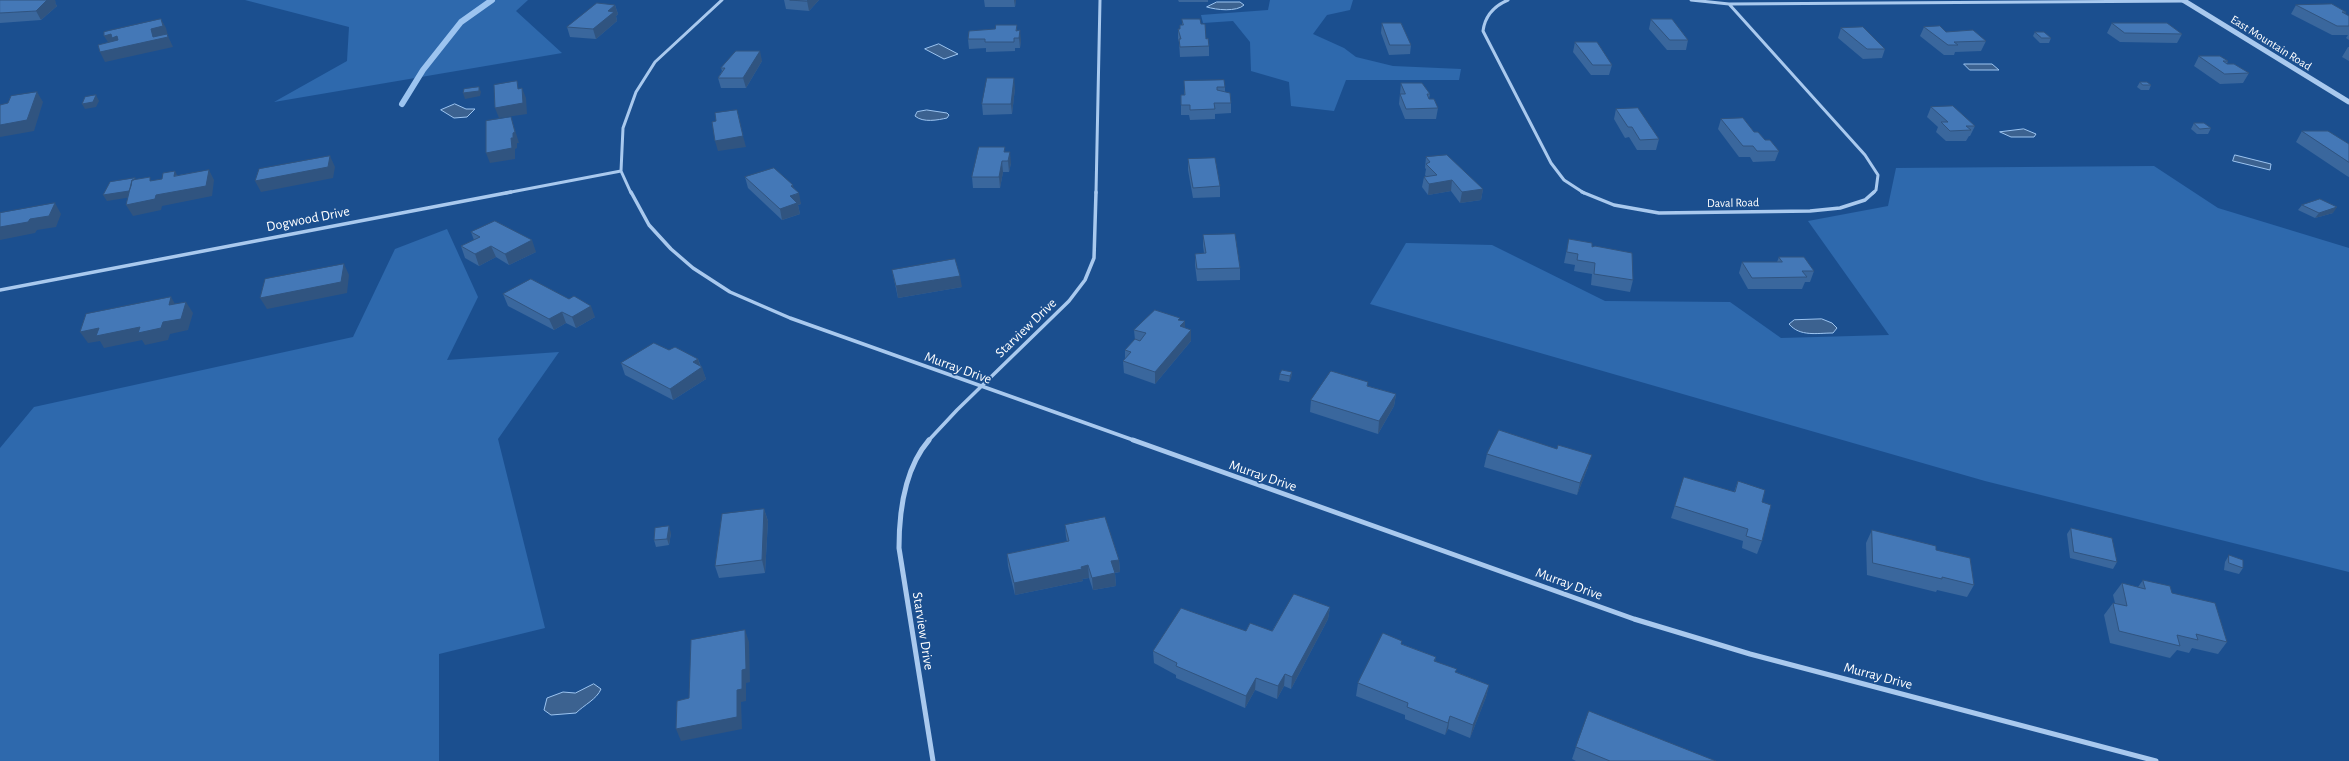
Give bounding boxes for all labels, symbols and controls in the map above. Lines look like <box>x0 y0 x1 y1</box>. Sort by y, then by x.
street label: East Mountain Road <box>2228 12 2314 74</box>
street label: Daval Road <box>1707 195 1759 211</box>
street label: Dogwood Drive <box>265 203 351 235</box>
street label: Starview Drive <box>992 295 1060 361</box>
street label: Murray Drive <box>922 348 994 388</box>
street label: Murray Drive <box>1227 457 1299 495</box>
street label: Murray Drive <box>1533 564 1605 604</box>
street label: Starview Drive <box>909 591 937 671</box>
street label: Murray Drive <box>1842 659 1914 693</box>

